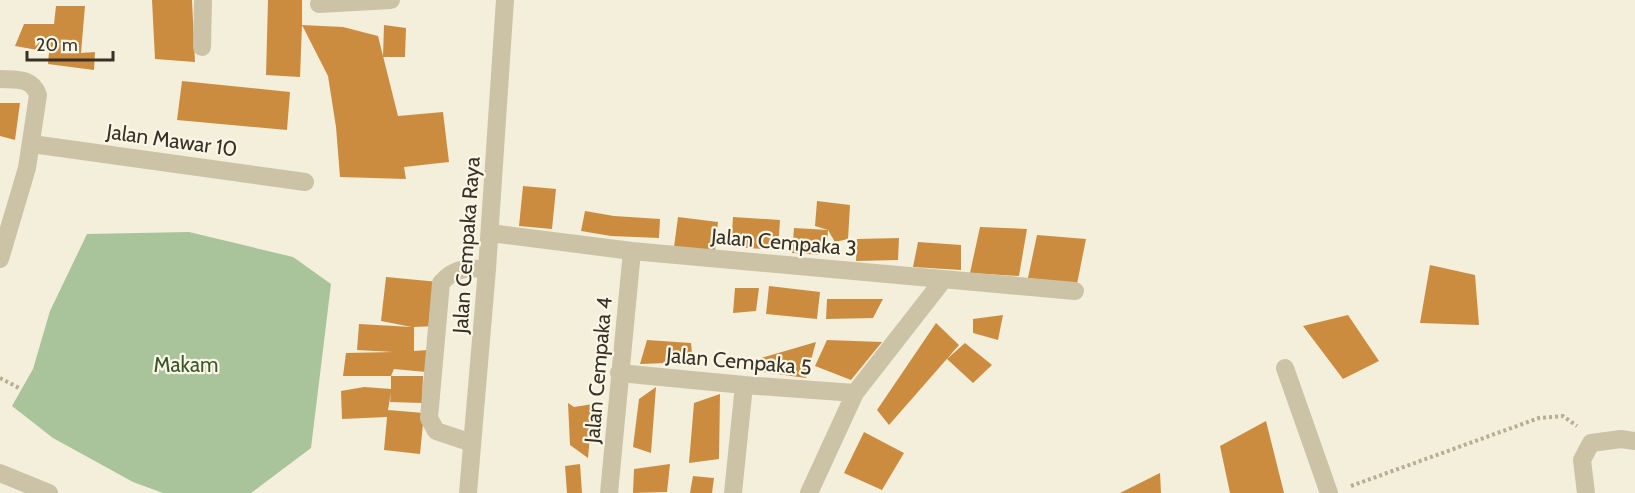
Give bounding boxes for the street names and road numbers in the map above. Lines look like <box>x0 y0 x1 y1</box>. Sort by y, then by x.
street label: Jalan Mawar 10 <box>104 118 239 162</box>
street label: Jalan Cempaka Raya <box>447 156 485 335</box>
street label: Jalan Cempaka 3 <box>709 223 858 261</box>
street label: Jalan Cempaka 4 <box>579 296 617 445</box>
street label: Jalan Cempaka 5 <box>664 342 813 380</box>

